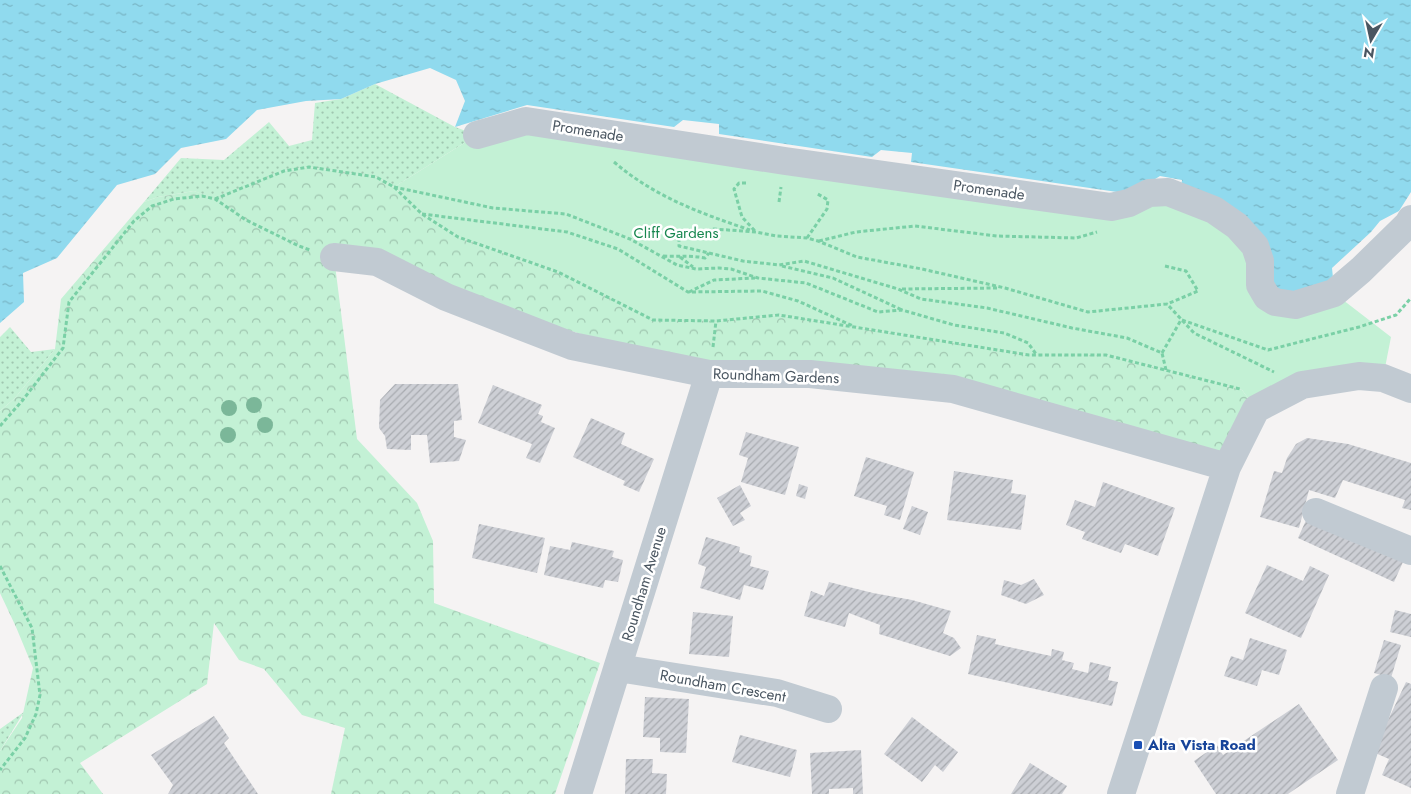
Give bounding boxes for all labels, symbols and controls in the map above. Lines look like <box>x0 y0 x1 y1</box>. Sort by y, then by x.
north arrow <box>1346 15 1396 65</box>
text: N <box>1362 42 1376 64</box>
street label: Promenade <box>551 115 625 148</box>
street label: Promenade <box>952 174 1026 206</box>
park label: Cliff Gardens <box>634 222 718 244</box>
street label: Roundham Gardens <box>712 363 840 389</box>
street label: Roundham Avenue <box>616 524 672 644</box>
street label: Roundham Crescent <box>658 664 788 708</box>
place label: Alta Vista Road <box>1147 734 1256 756</box>
marker: Alta Vista Road <box>1132 739 1144 751</box>

